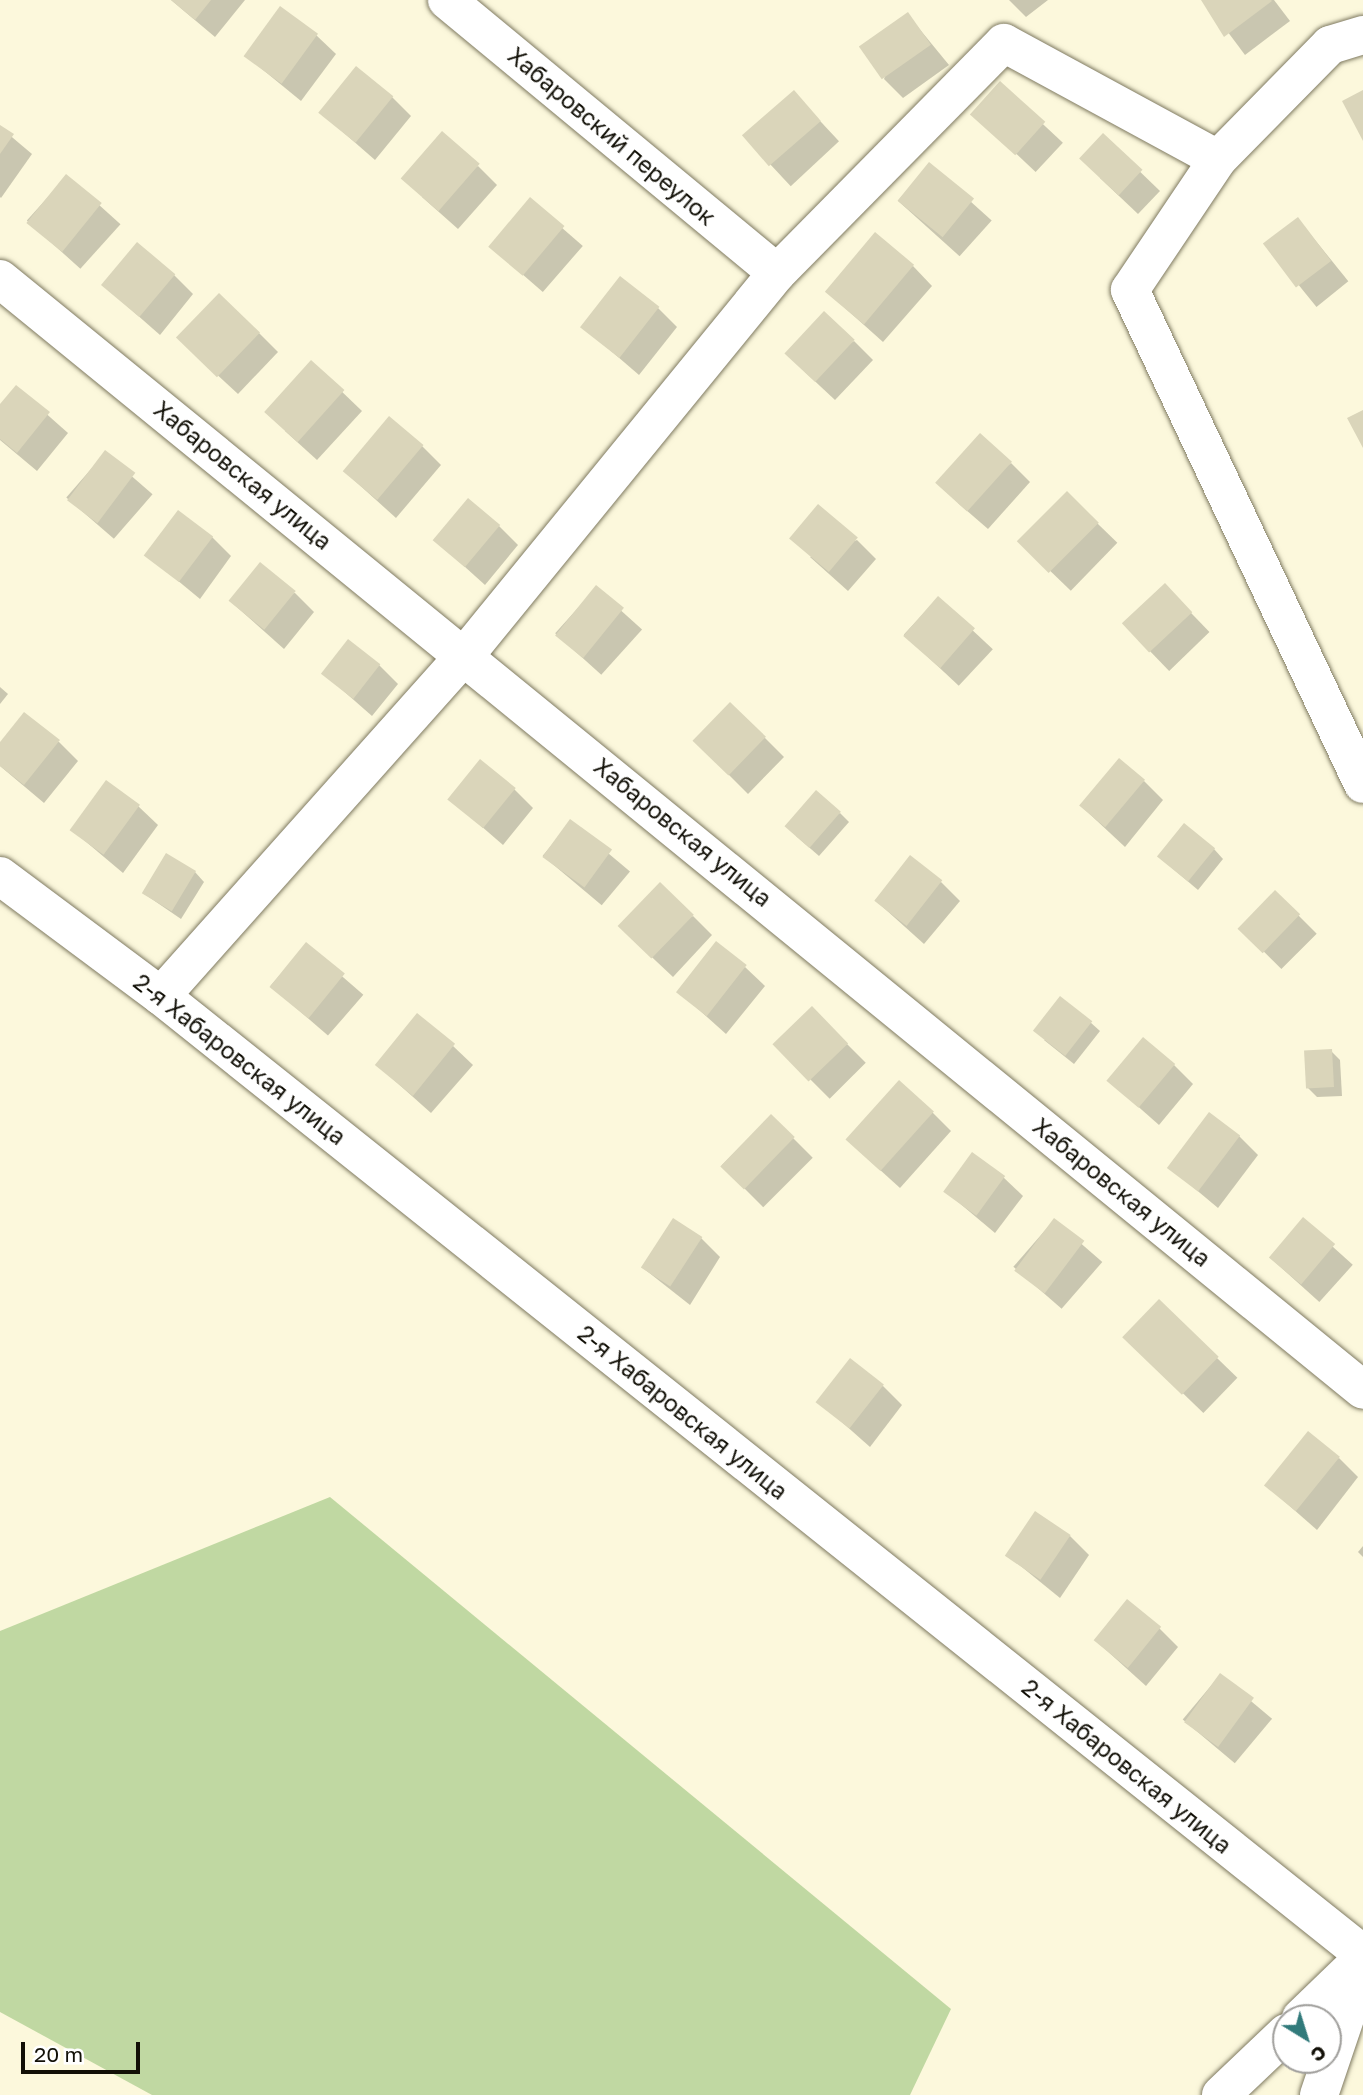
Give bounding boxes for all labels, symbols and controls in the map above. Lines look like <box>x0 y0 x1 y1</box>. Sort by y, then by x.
street label: Хабаровский переулок <box>503 41 721 231</box>
street label: Хабаровская улица <box>149 395 337 555</box>
street label: Хабаровская улица <box>589 752 777 912</box>
street label: 2-я Хабаровская улица <box>129 968 351 1150</box>
street label: Хабаровская улица <box>1028 1112 1216 1272</box>
street label: 2-я Хабаровская улица <box>573 1319 793 1505</box>
street label: 2-я Хабаровская улица <box>1017 1673 1237 1859</box>
north arrow <box>1272 2004 1342 2074</box>
scale bar <box>24 2028 144 2072</box>
text: 20 m <box>34 2041 83 2067</box>
text: С <box>1307 2041 1331 2068</box>

